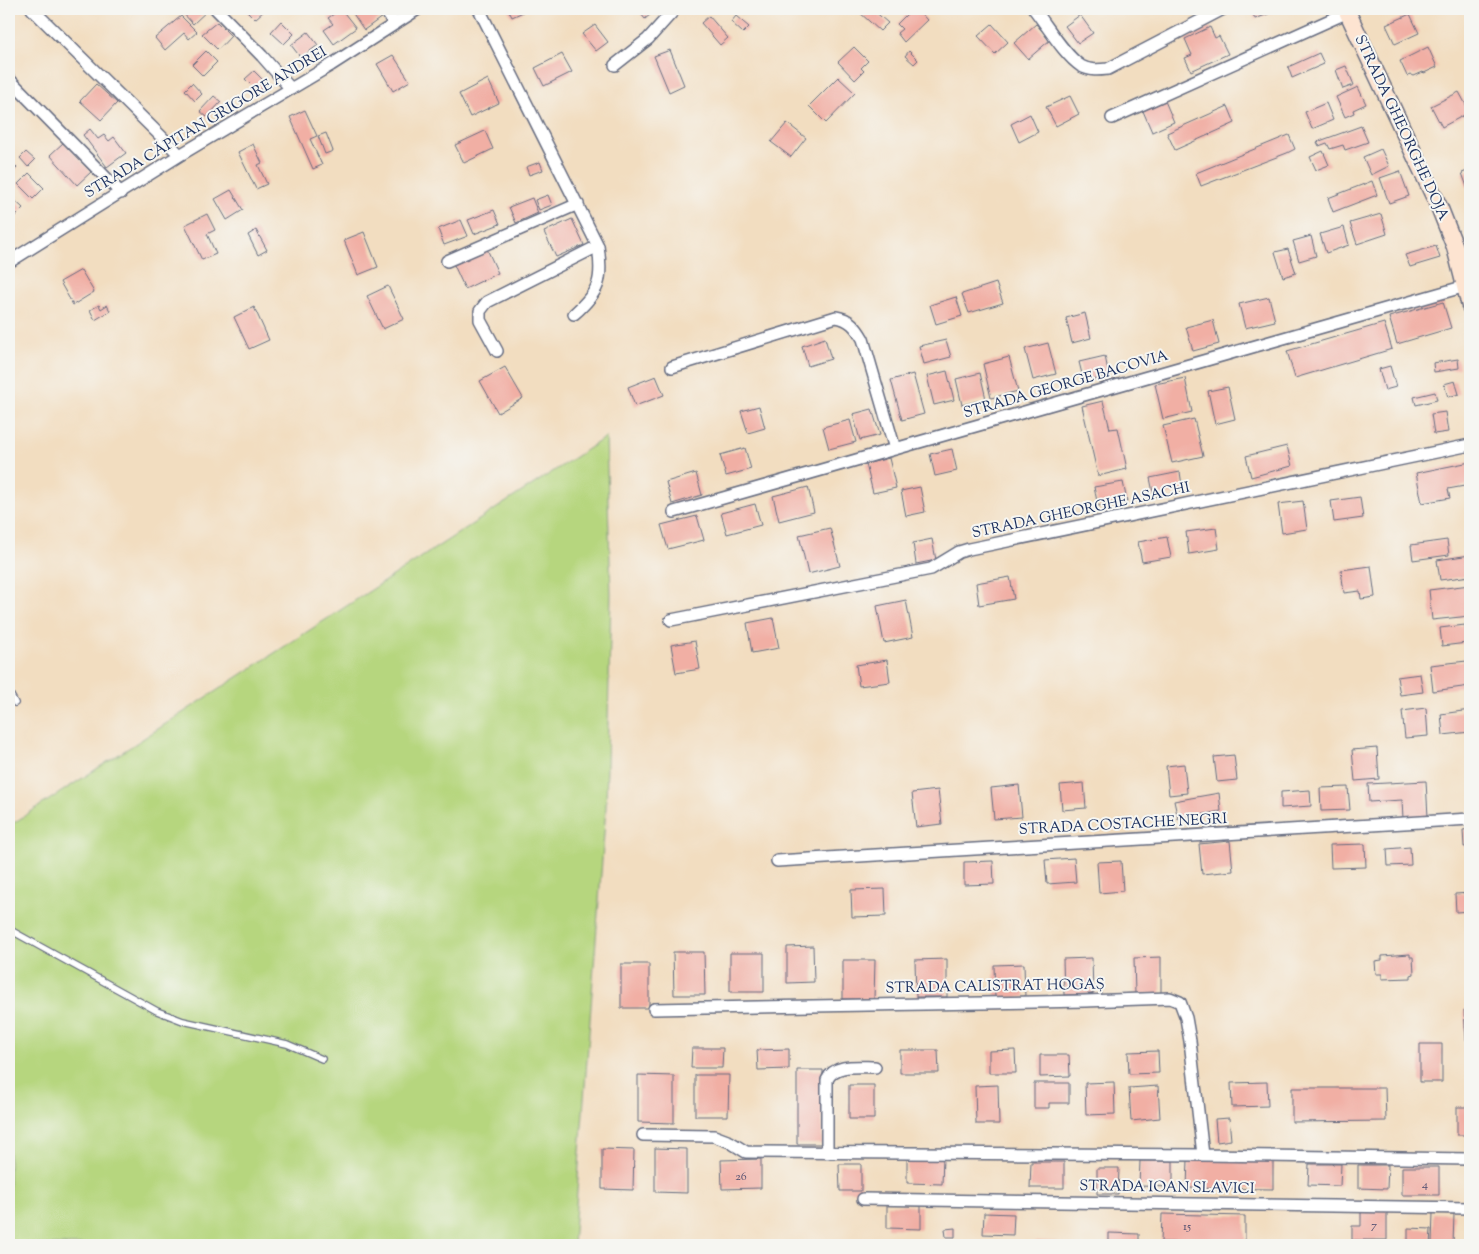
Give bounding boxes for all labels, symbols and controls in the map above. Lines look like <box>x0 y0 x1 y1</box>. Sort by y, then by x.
street label: STRADA GHEORGHE DOJA <box>1349 32 1453 224</box>
street label: STRADA CĂPITAN GRIGORE ANDREI <box>80 41 331 204</box>
street label: STRADA GEORGE BACOVIA <box>961 346 1171 424</box>
street label: STRADA GHEORGHE ASACHI <box>970 478 1192 544</box>
street label: STRADA COSTACHE NEGRI <box>1018 809 1228 841</box>
street label: STRADA CALISTRAT HOGAȘ <box>885 975 1105 999</box>
house number: 26 <box>735 1168 747 1186</box>
street label: STRADA IOAN SLAVICI <box>1079 1176 1255 1200</box>
house number: 4 <box>1422 1176 1428 1194</box>
house number: 7 <box>1371 1217 1377 1235</box>
house number: 15 <box>1183 1218 1191 1236</box>

